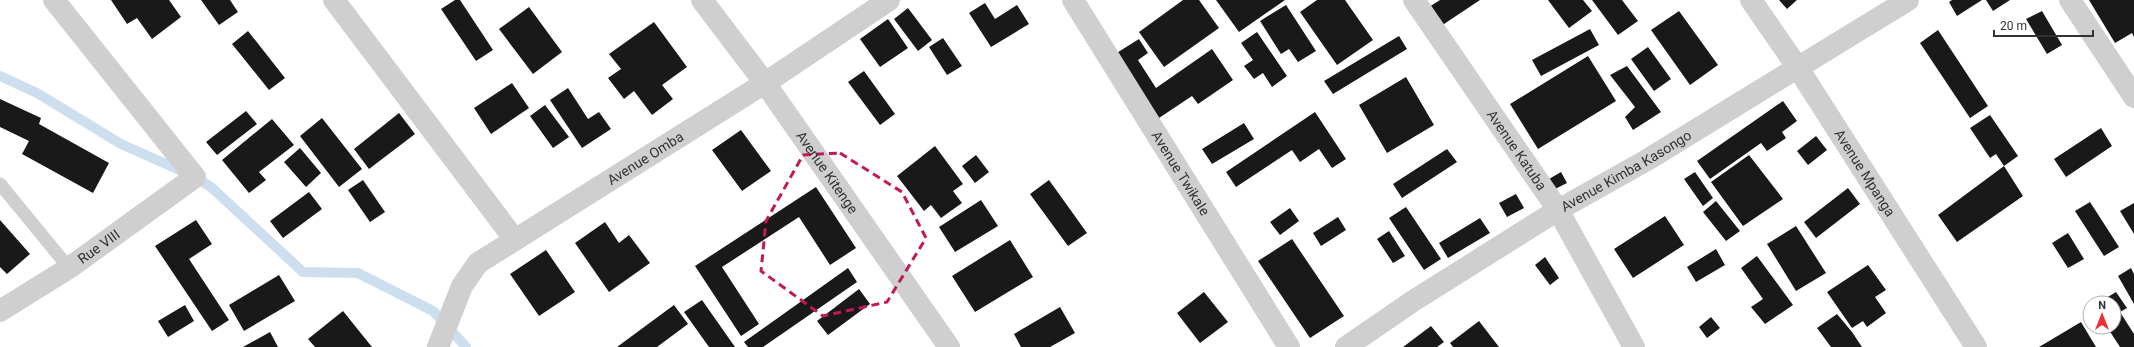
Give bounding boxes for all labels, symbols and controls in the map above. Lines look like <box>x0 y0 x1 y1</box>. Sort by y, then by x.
scale bar <box>1994 12 2093 38</box>
text: 20 m <box>2000 19 2027 33</box>
street label: Avenue Katuba <box>1484 107 1550 193</box>
street label: Avenue Mpanga <box>1831 126 1899 219</box>
street label: Avenue Kimba Kasongo <box>1558 127 1694 215</box>
street label: Avenue Omba <box>604 128 686 188</box>
street label: Avenue Kitenge <box>793 128 861 216</box>
street label: Avenue Twikale <box>1149 128 1213 218</box>
street label: Rue VIII <box>75 226 123 267</box>
north arrow <box>2082 295 2122 335</box>
text: N <box>2098 299 2106 312</box>

